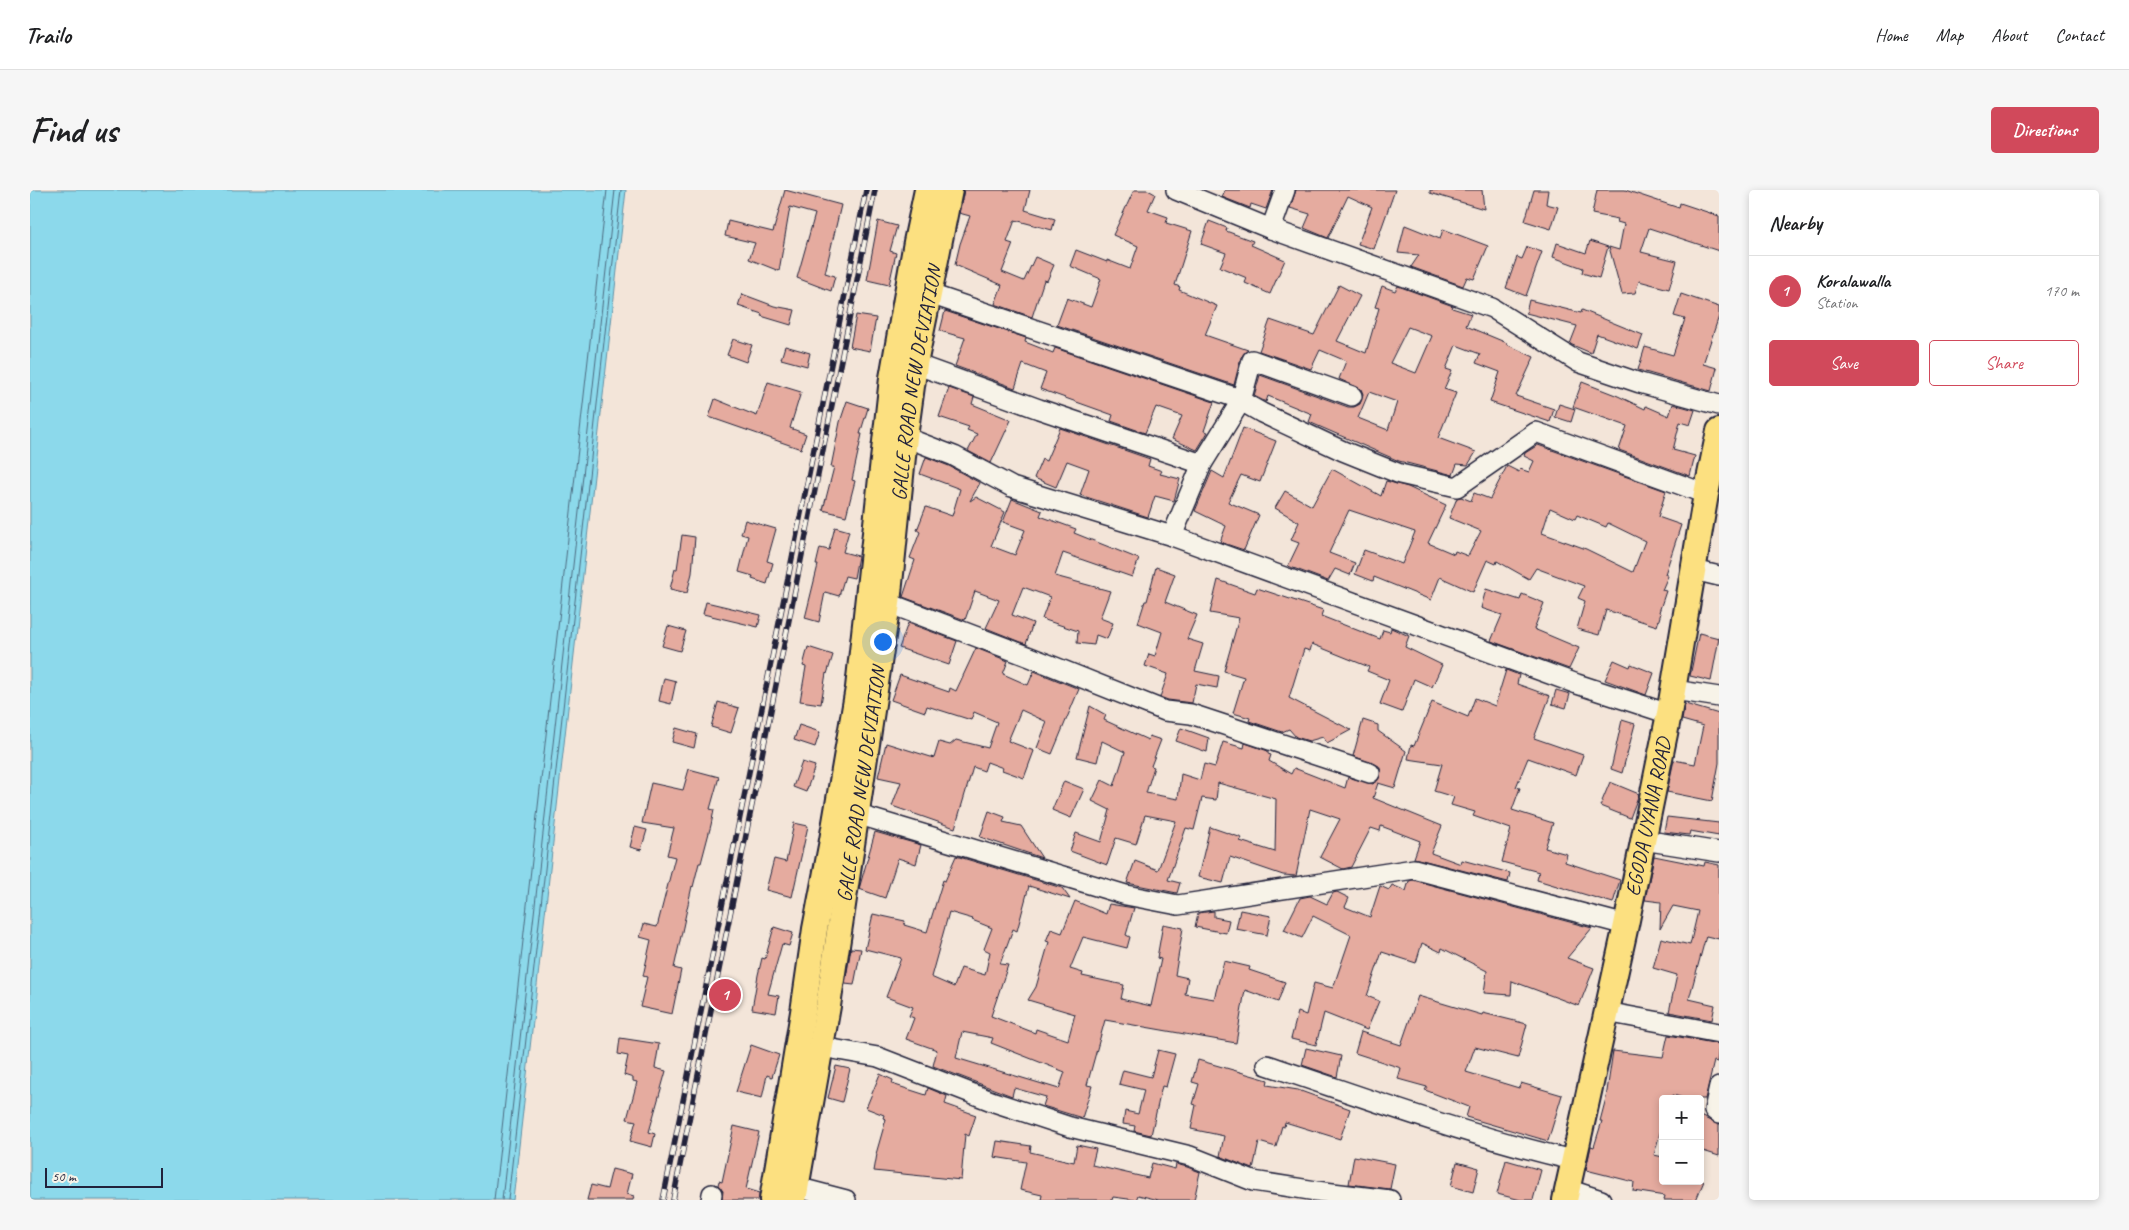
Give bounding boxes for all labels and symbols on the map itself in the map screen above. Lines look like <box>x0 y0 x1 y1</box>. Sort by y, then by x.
street label: GALLE ROAD NEW DEVIATION <box>886 261 948 502</box>
your location <box>870 629 896 655</box>
street label: GALLE ROAD NEW DEVIATION <box>831 662 892 904</box>
street label: EGODA UYANA ROAD <box>1619 734 1677 898</box>
pin: 1 <box>709 976 741 1014</box>
scale bar <box>45 1165 162 1188</box>

